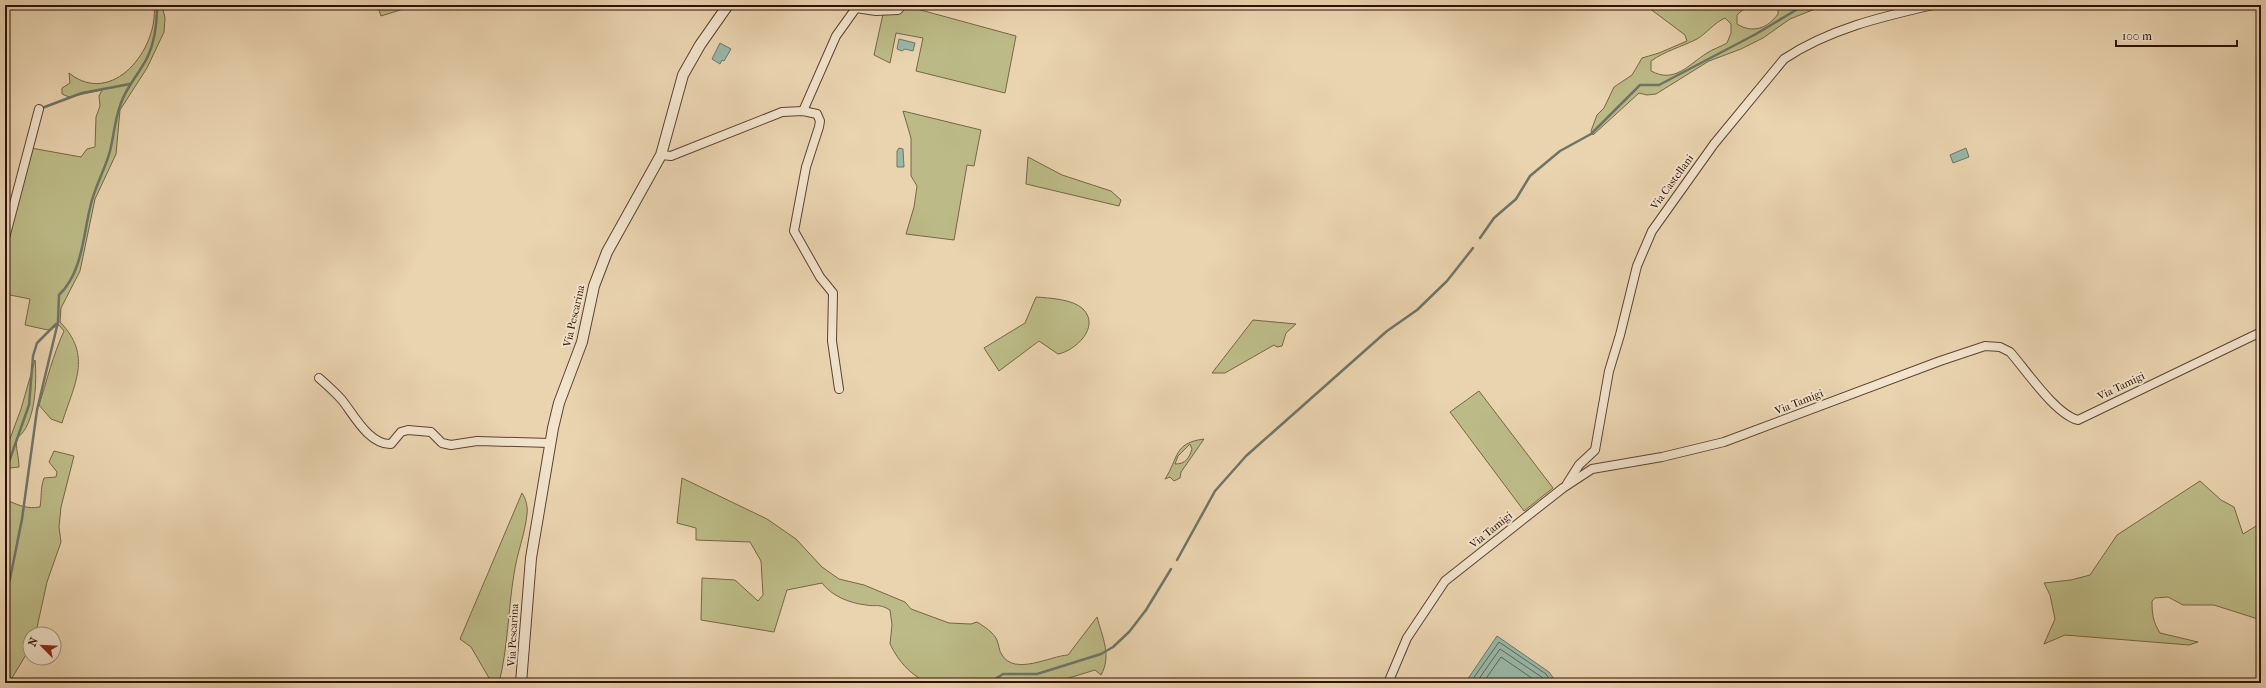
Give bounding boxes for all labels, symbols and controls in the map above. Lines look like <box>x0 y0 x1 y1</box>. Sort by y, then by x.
scale bar <box>2116 22 2237 48</box>
text: 100 m <box>2122 29 2152 43</box>
street label: Via Castellani <box>1647 151 1697 213</box>
street label: Via Pescarina <box>560 283 588 349</box>
street label: Via Tamigi <box>2094 369 2147 403</box>
street label: Via Tamigi <box>1772 386 1826 418</box>
street label: Via Tamigi <box>1466 508 1515 552</box>
street label: Via Pescarina <box>505 602 521 668</box>
north arrow <box>22 626 62 666</box>
text: N <box>26 635 41 649</box>

